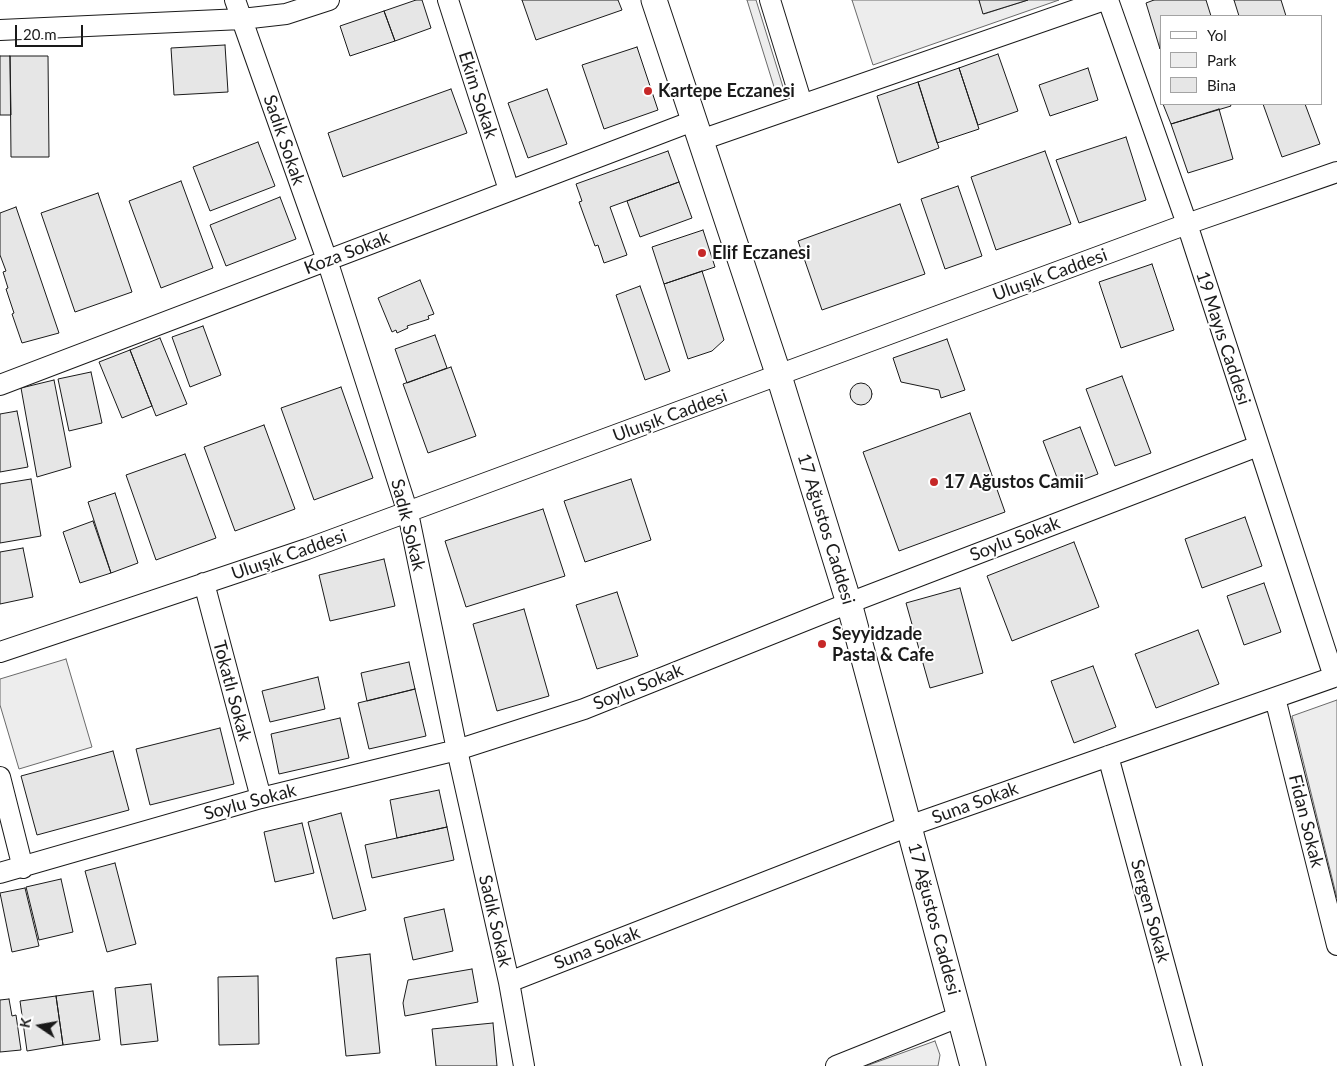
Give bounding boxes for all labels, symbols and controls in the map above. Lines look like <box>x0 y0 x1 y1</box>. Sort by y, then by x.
scale bar <box>18 15 85 47</box>
legend <box>1160 15 1322 105</box>
text: 20 m <box>23 25 57 43</box>
text: Yol <box>1207 26 1227 44</box>
street label: Ekim Sokak <box>454 49 502 141</box>
text: Park <box>1207 51 1236 69</box>
text: Bina <box>1207 76 1236 94</box>
place label: Kartepe Eczanesi <box>658 80 795 102</box>
marker: Kartepe Eczanesi <box>642 85 654 97</box>
street label: Sadık Sokak <box>259 92 309 188</box>
street label: Koza Sokak <box>301 227 393 279</box>
place label: Elif Eczanesi <box>712 242 810 264</box>
street label: Uluışık Caddesi <box>990 244 1110 306</box>
marker: Elif Eczanesi <box>696 247 708 259</box>
street label: 19 Mayıs Caddesi <box>1191 268 1255 408</box>
street label: Uluışık Caddesi <box>610 385 730 447</box>
street label: 17 Ağustos Caddesi <box>793 451 859 607</box>
place label: 17 Ağustos Camii <box>944 471 1084 493</box>
marker: 17 Ağustos Camii <box>928 476 940 488</box>
street label: Sadık Sokak <box>386 477 430 573</box>
street label: Soylu Sokak <box>967 512 1063 566</box>
street label: Uluışık Caddesi <box>229 525 349 585</box>
place label: Seyyidzade Pasta & Cafe <box>832 623 934 666</box>
street label: Tokatlı Sokak <box>208 638 256 744</box>
marker: Seyyidzade Pasta & Cafe <box>816 638 828 650</box>
street label: Soylu Sokak <box>590 659 686 715</box>
street label: Fidan Sokak <box>1284 772 1328 870</box>
street label: Suna Sokak <box>929 777 1021 829</box>
street label: Soylu Sokak <box>201 779 299 825</box>
street label: 17 Ağustos Caddesi <box>903 841 965 997</box>
street label: Sergen Sokak <box>1126 857 1174 965</box>
street label: Sadık Sokak <box>474 873 516 969</box>
street label: Suna Sokak <box>551 922 643 974</box>
north arrow <box>15 1001 65 1051</box>
text: K <box>16 1016 34 1029</box>

